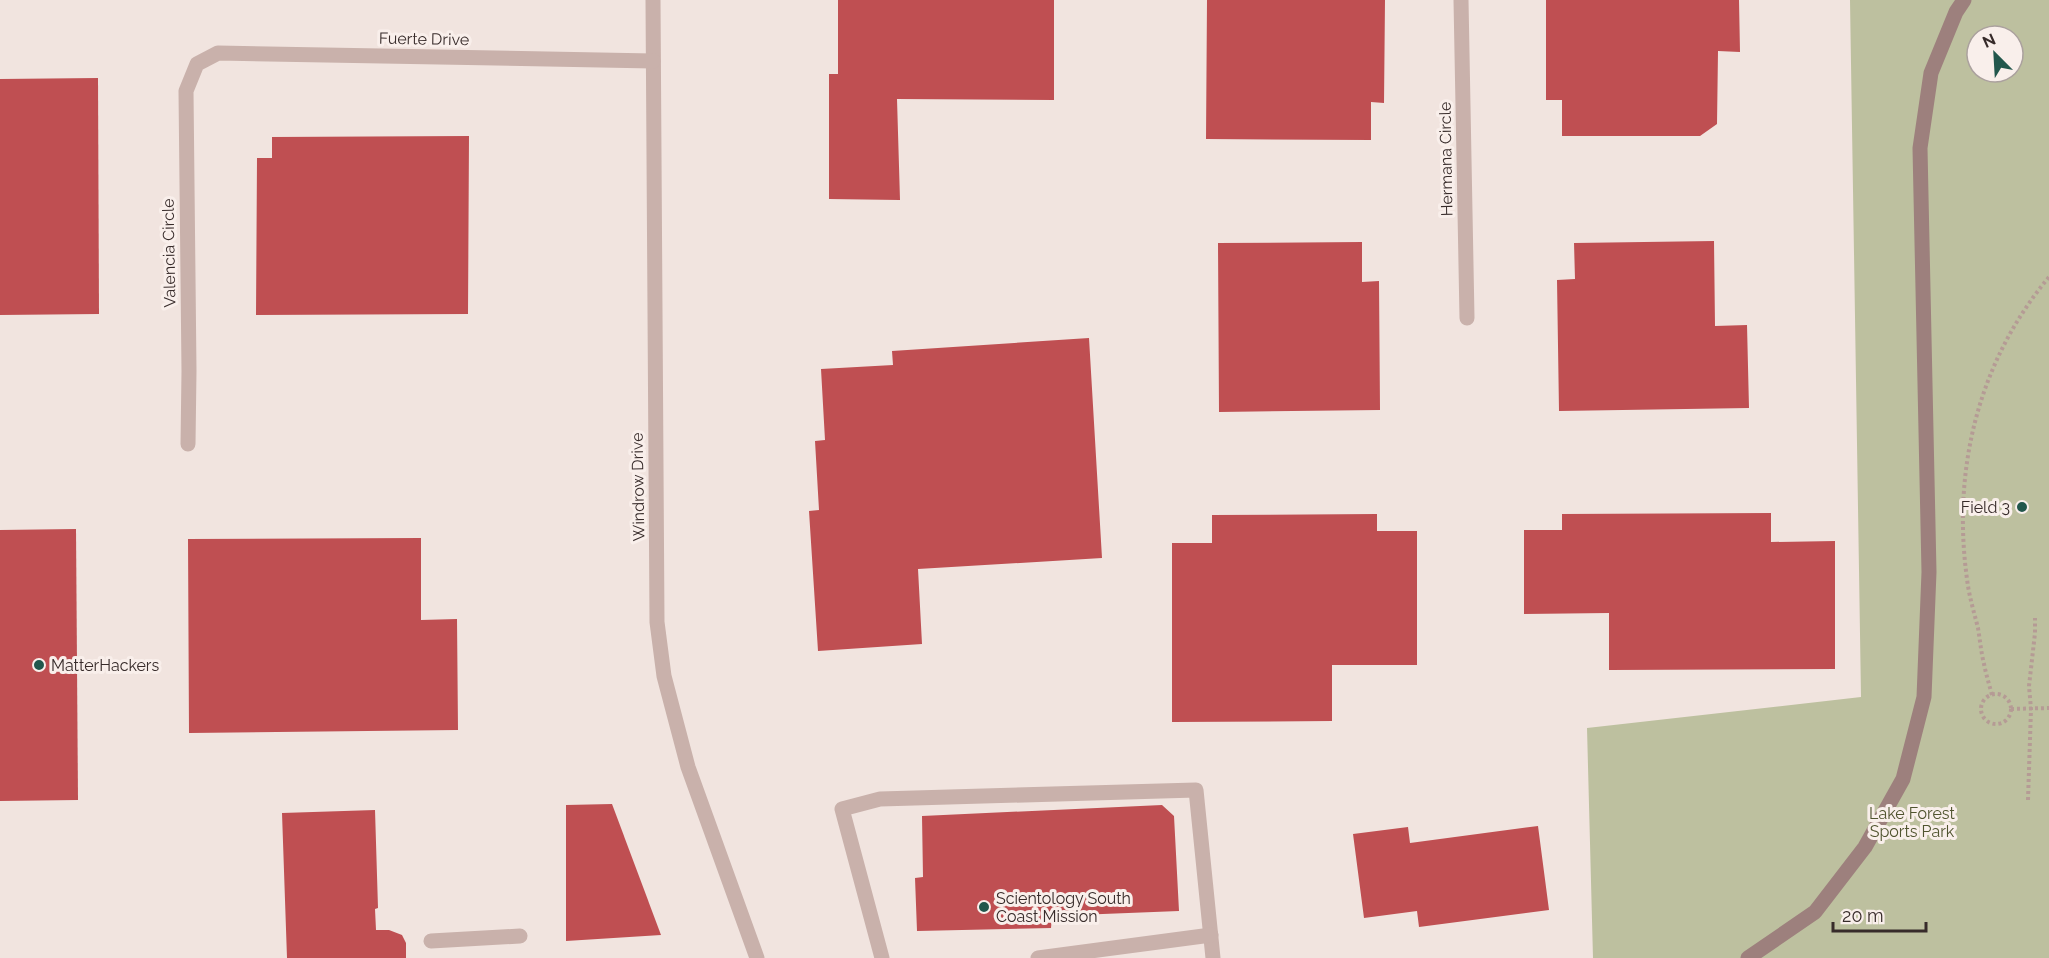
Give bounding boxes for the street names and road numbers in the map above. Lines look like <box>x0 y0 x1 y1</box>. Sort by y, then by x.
street label: Fuerte Drive <box>379 29 469 49</box>
street label: Hermana Circle <box>1436 102 1456 216</box>
street label: Valencia Circle <box>159 198 179 308</box>
street label: Windrow Drive <box>628 432 648 542</box>

